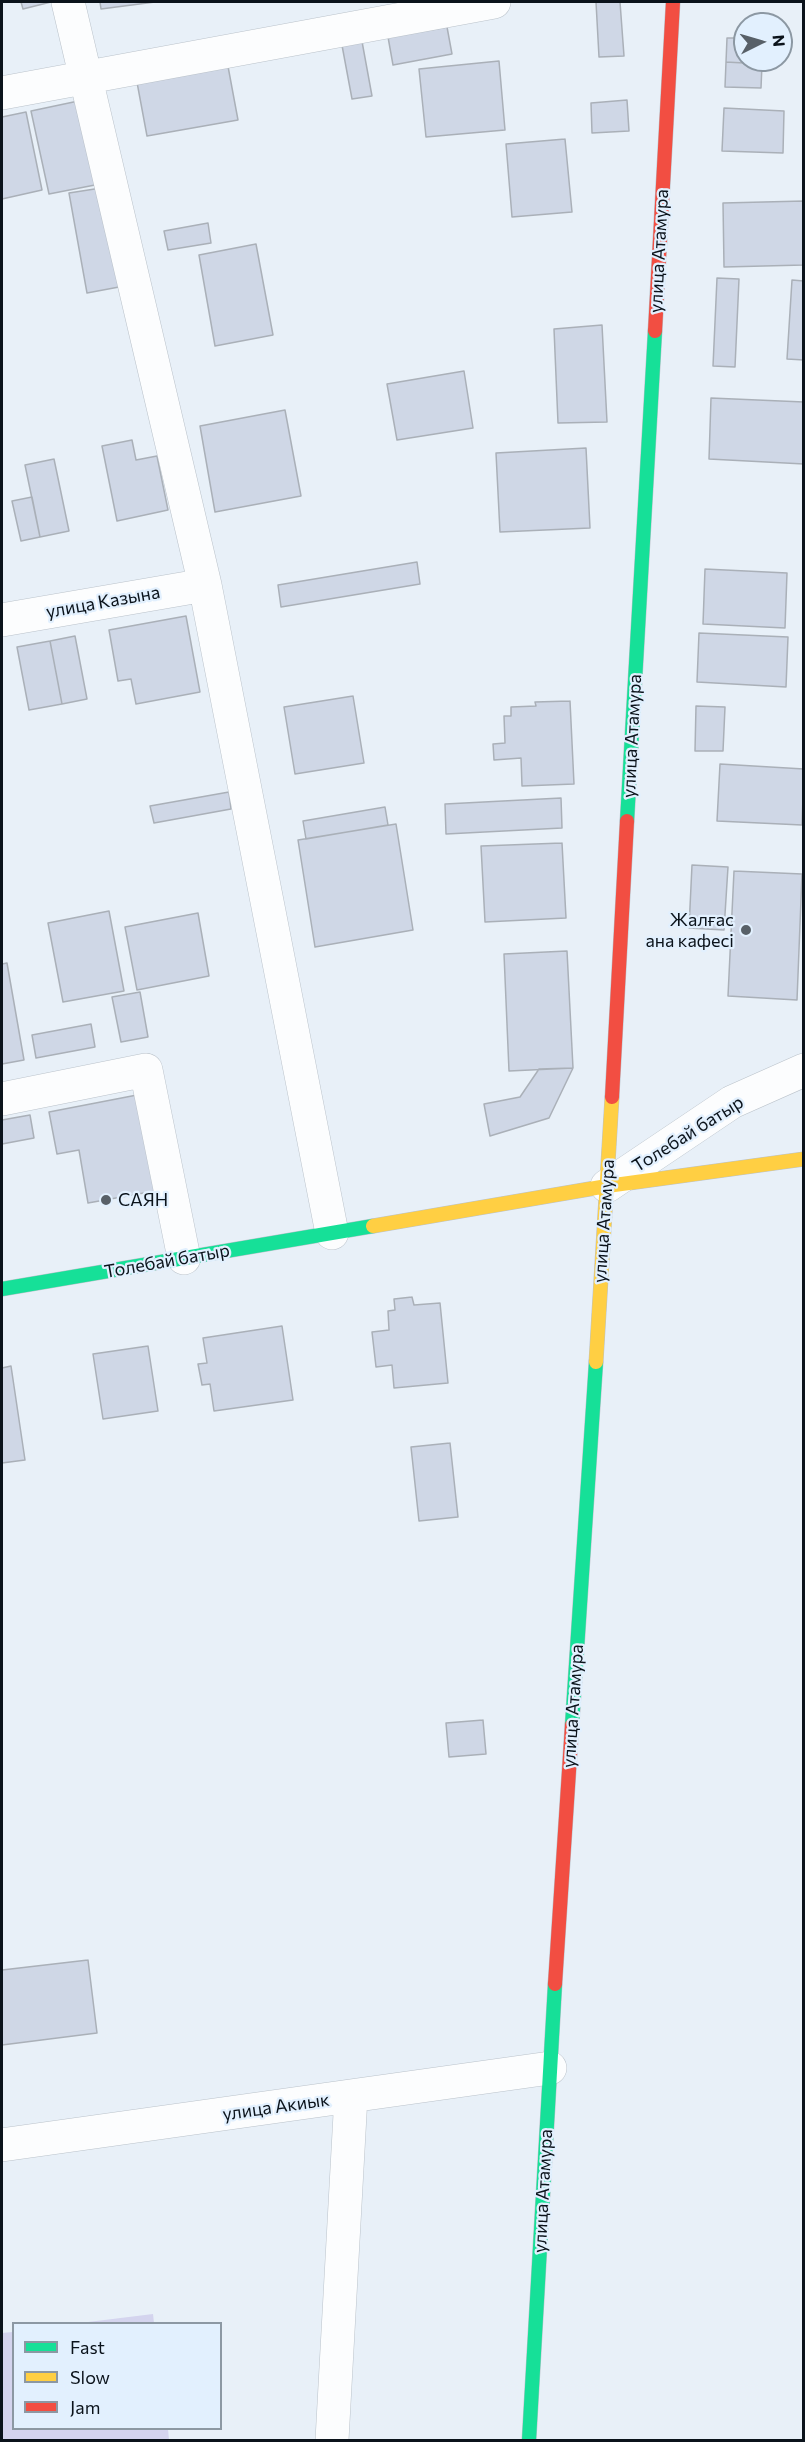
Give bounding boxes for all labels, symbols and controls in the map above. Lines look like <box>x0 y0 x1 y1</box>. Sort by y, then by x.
north arrow <box>733 12 793 72</box>
text: N <box>769 34 789 47</box>
street label: улица Атамура <box>645 189 673 313</box>
street label: улица Казына <box>44 581 162 623</box>
street label: улица Атамура <box>618 674 646 798</box>
place label: Жалғас ана кафесі <box>645 909 734 952</box>
marker: Жалғас ана кафесі <box>739 923 753 937</box>
street label: Толебай батыр <box>628 1091 748 1177</box>
street label: улица Атамура <box>589 1158 619 1284</box>
place label: САЯН <box>118 1189 168 1211</box>
marker: САЯН <box>99 1193 113 1207</box>
street label: Толебай батыр <box>103 1239 231 1283</box>
street label: улица Атамура <box>558 1643 588 1769</box>
street label: улица Акиык <box>221 2089 331 2125</box>
street label: улица Атамура <box>529 2129 557 2253</box>
legend <box>12 2322 222 2430</box>
text: Fast <box>70 2336 105 2358</box>
text: Slow <box>70 2366 110 2388</box>
text: Jam <box>70 2396 100 2418</box>

